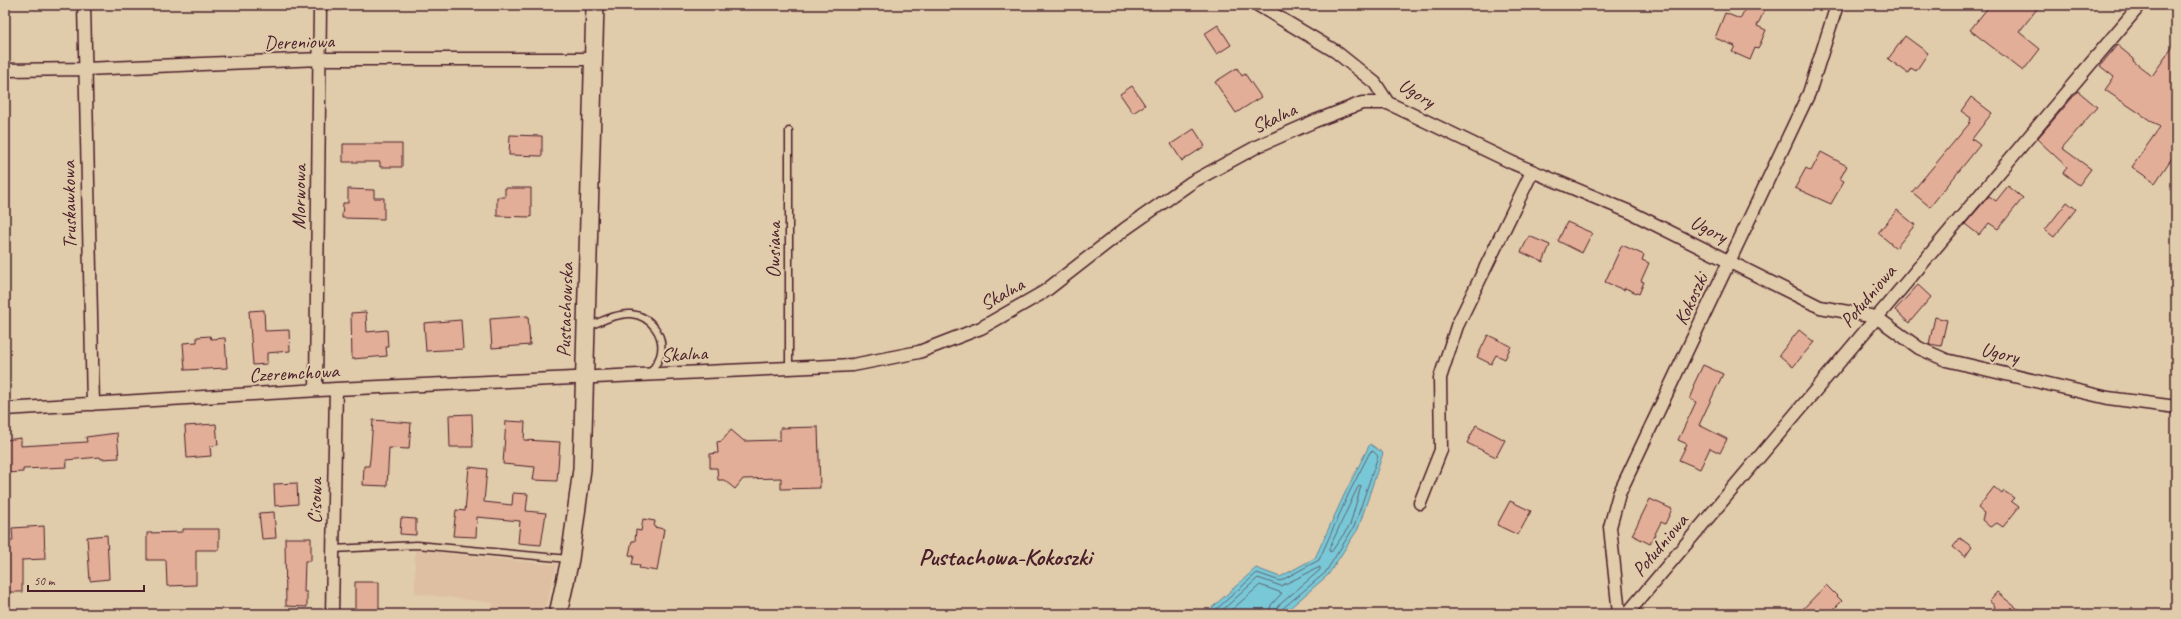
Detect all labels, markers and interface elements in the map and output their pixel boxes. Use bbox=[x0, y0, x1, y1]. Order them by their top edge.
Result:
street label: Dereniowa bbox=[264, 28, 336, 56]
street label: Ugory bbox=[1394, 72, 1442, 115]
street label: Skalna bbox=[1248, 96, 1302, 139]
street label: Truskawkowa bbox=[56, 159, 82, 249]
street label: Morwowa bbox=[286, 163, 312, 230]
street label: Ugory bbox=[1686, 209, 1734, 250]
street label: Owsiana bbox=[761, 220, 786, 278]
street label: Południowa bbox=[1835, 259, 1902, 333]
street label: Pustachowska bbox=[551, 261, 579, 358]
street label: Kokoszki bbox=[1668, 267, 1715, 329]
street label: Skalna bbox=[976, 271, 1030, 316]
street label: Ugory bbox=[1979, 337, 2023, 370]
street label: Skalna bbox=[660, 340, 710, 368]
street label: Czeremchowa bbox=[248, 358, 341, 388]
street label: Cisowa bbox=[302, 476, 328, 524]
street label: Południowa bbox=[1627, 508, 1694, 582]
district label: Pustachowa-Kokoszki bbox=[919, 542, 1095, 572]
scale bar bbox=[28, 567, 144, 593]
text: 50 m bbox=[34, 573, 56, 589]

